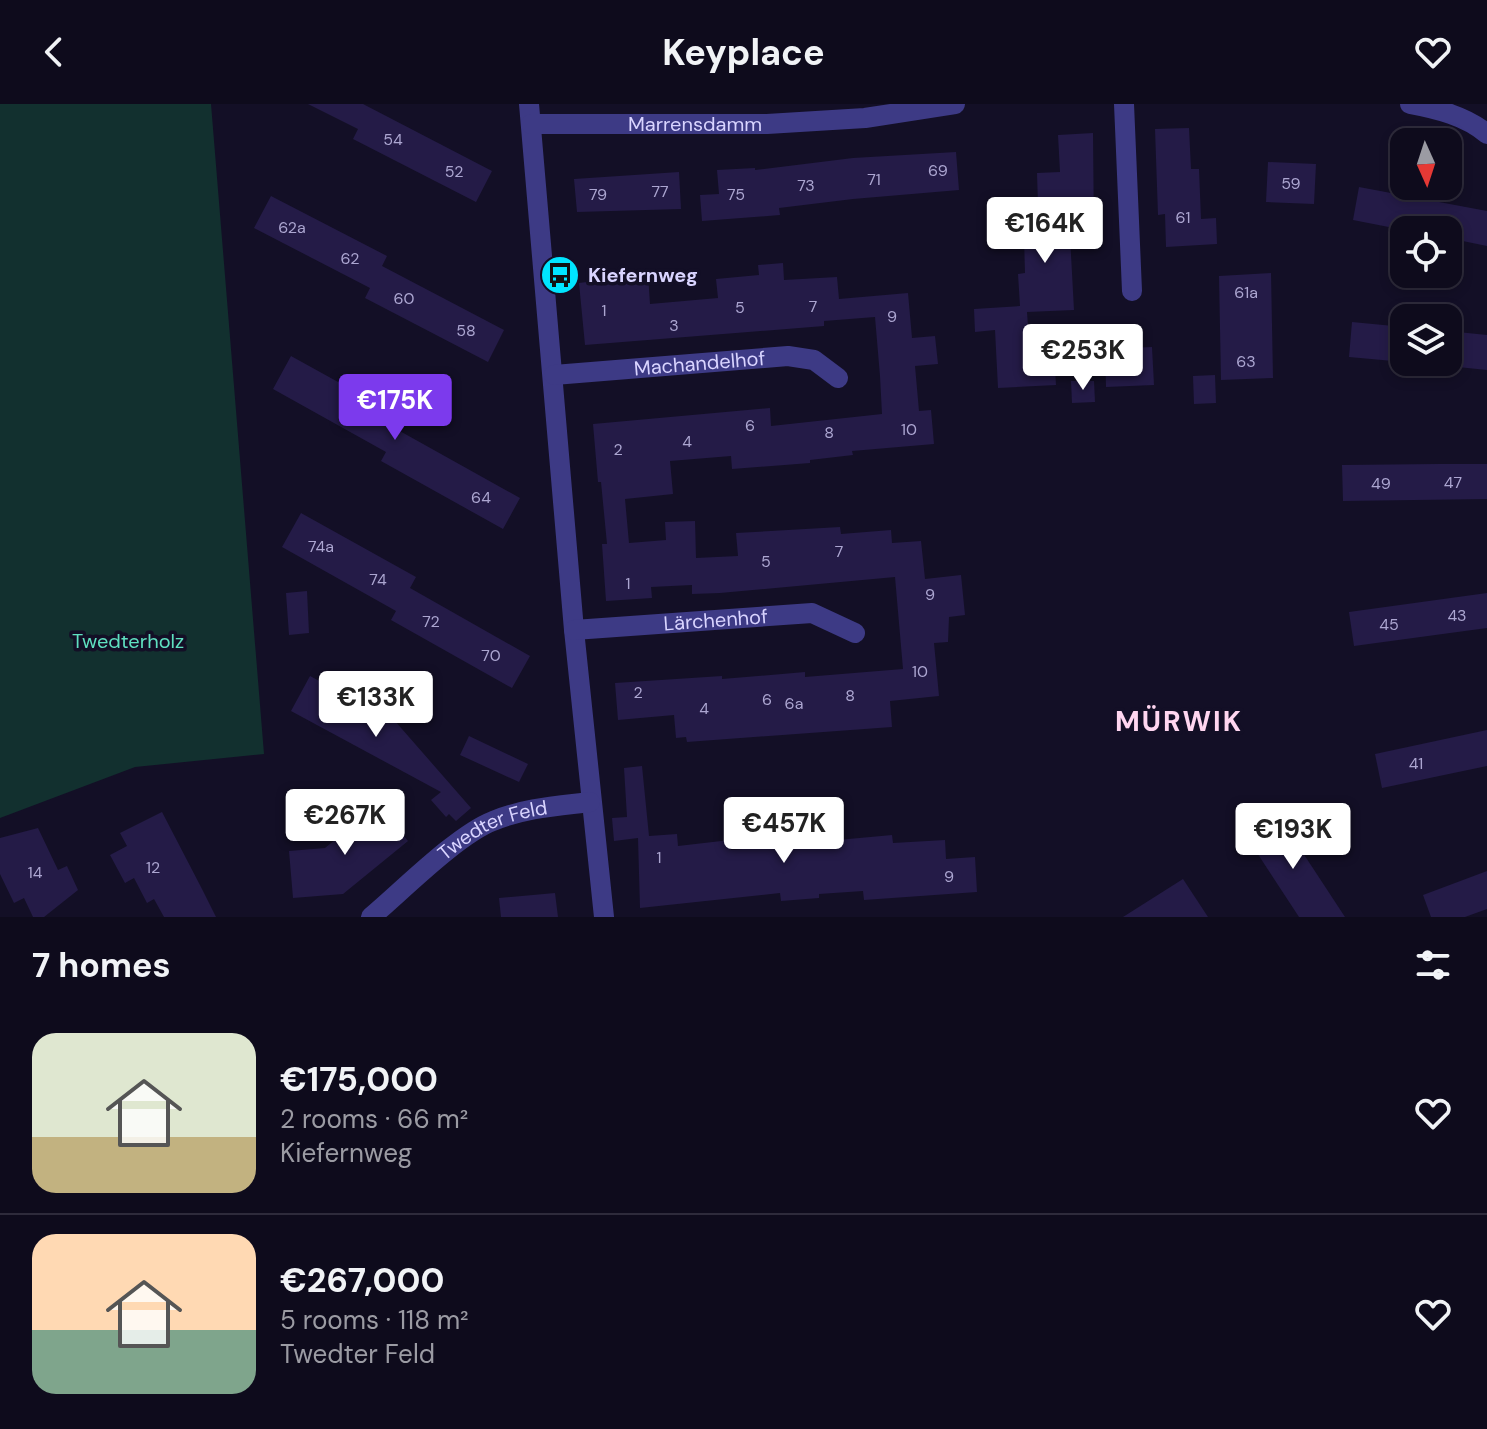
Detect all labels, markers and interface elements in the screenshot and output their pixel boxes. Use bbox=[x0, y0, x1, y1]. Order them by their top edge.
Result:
text: Keyplace bbox=[662, 29, 825, 76]
icon: back bbox=[32, 30, 76, 74]
icon: heart bbox=[1411, 30, 1455, 74]
street label: Marrensdamm bbox=[628, 111, 762, 137]
north arrow bbox=[1390, 128, 1462, 200]
map controls bbox=[1390, 128, 1462, 376]
house number: 54 bbox=[383, 129, 403, 150]
house number: 69 bbox=[928, 160, 948, 181]
house number: 52 bbox=[445, 161, 463, 182]
house number: 71 bbox=[867, 169, 881, 190]
house number: 59 bbox=[1281, 173, 1301, 194]
house number: 73 bbox=[797, 175, 815, 196]
house number: 77 bbox=[651, 181, 669, 202]
house number: 79 bbox=[589, 184, 607, 205]
house number: 75 bbox=[727, 184, 745, 205]
pin: €164K bbox=[989, 197, 1101, 265]
text: €164K bbox=[1005, 206, 1085, 240]
house number: 61 bbox=[1175, 207, 1191, 228]
button: locate bbox=[1390, 216, 1462, 288]
house number: 62a bbox=[278, 217, 306, 238]
house number: 62 bbox=[341, 248, 359, 269]
bus stop icon: Kiefernweg bbox=[539, 254, 581, 296]
place label: Kiefernweg bbox=[588, 262, 698, 288]
house number: 61a bbox=[1234, 282, 1258, 303]
house number: 60 bbox=[394, 288, 415, 309]
house number: 7 bbox=[809, 296, 817, 317]
house number: 5 bbox=[735, 297, 745, 318]
house number: 1 bbox=[602, 300, 607, 321]
button: layers bbox=[1390, 304, 1462, 376]
house number: 9 bbox=[887, 306, 897, 327]
house number: 3 bbox=[669, 315, 679, 336]
house number: 58 bbox=[456, 320, 476, 341]
pin: €253K bbox=[1027, 324, 1139, 392]
text: €253K bbox=[1041, 333, 1125, 367]
street label: Machandelhof bbox=[633, 345, 766, 381]
house number: 63 bbox=[1236, 351, 1256, 372]
pin: €175K bbox=[339, 374, 451, 442]
text: €175K bbox=[357, 383, 433, 417]
house number: 6 bbox=[745, 415, 755, 436]
house number: 10 bbox=[901, 419, 917, 440]
house number: 8 bbox=[824, 422, 834, 443]
house number: 4 bbox=[682, 431, 692, 452]
house number: 2 bbox=[613, 439, 623, 460]
house number: 47 bbox=[1444, 472, 1462, 493]
house number: 49 bbox=[1371, 473, 1391, 494]
house number: 64 bbox=[471, 487, 491, 508]
house number: 74a bbox=[308, 536, 334, 557]
house number: 7 bbox=[835, 541, 843, 562]
house number: 5 bbox=[761, 551, 771, 572]
house number: 74 bbox=[369, 569, 387, 590]
house number: 1 bbox=[626, 573, 631, 594]
house number: 9 bbox=[925, 584, 935, 605]
street label: Lärchenhof bbox=[663, 603, 769, 637]
house number: 43 bbox=[1447, 605, 1467, 626]
house number: 72 bbox=[422, 611, 440, 632]
house number: 45 bbox=[1379, 614, 1399, 635]
park label: Twedterholz bbox=[72, 628, 184, 654]
house number: 70 bbox=[481, 645, 501, 666]
house number: 10 bbox=[912, 661, 928, 682]
pin: €133K bbox=[320, 671, 432, 739]
text: €133K bbox=[337, 680, 415, 714]
house number: 2 bbox=[633, 682, 643, 703]
house number: 8 bbox=[845, 685, 855, 706]
house number: 6 bbox=[762, 689, 772, 710]
house number: 6a bbox=[785, 693, 803, 714]
house number: 4 bbox=[699, 698, 709, 719]
district label: MÜRWIK bbox=[1115, 703, 1243, 740]
house number: 41 bbox=[1409, 753, 1423, 774]
pin: €267K bbox=[289, 789, 401, 857]
street label: Twedter Feld bbox=[432, 794, 549, 866]
pin: €457K bbox=[728, 797, 840, 865]
text: €267K bbox=[304, 798, 386, 832]
pin: €193K bbox=[1237, 803, 1349, 871]
text: €457K bbox=[742, 806, 826, 840]
text: €193K bbox=[1254, 812, 1333, 846]
house number: 1 bbox=[657, 847, 662, 868]
house number: 12 bbox=[146, 857, 160, 878]
house number: 14 bbox=[28, 862, 43, 883]
house number: 9 bbox=[944, 866, 954, 887]
text: 7 homes bbox=[32, 943, 171, 988]
icon: filters bbox=[1411, 943, 1455, 987]
text: €175,000 bbox=[280, 1057, 438, 1102]
icon: home bbox=[96, 1065, 192, 1161]
icon: heart bbox=[1411, 1091, 1455, 1135]
text: 2 rooms · 66 m² bbox=[280, 1102, 468, 1136]
text: Kiefernweg bbox=[280, 1136, 412, 1170]
text: €267,000 bbox=[280, 1258, 444, 1303]
icon: home bbox=[96, 1266, 192, 1362]
icon: heart bbox=[1411, 1292, 1455, 1336]
text: 5 rooms · 118 m² bbox=[280, 1303, 469, 1337]
text: Twedter Feld bbox=[280, 1337, 435, 1371]

